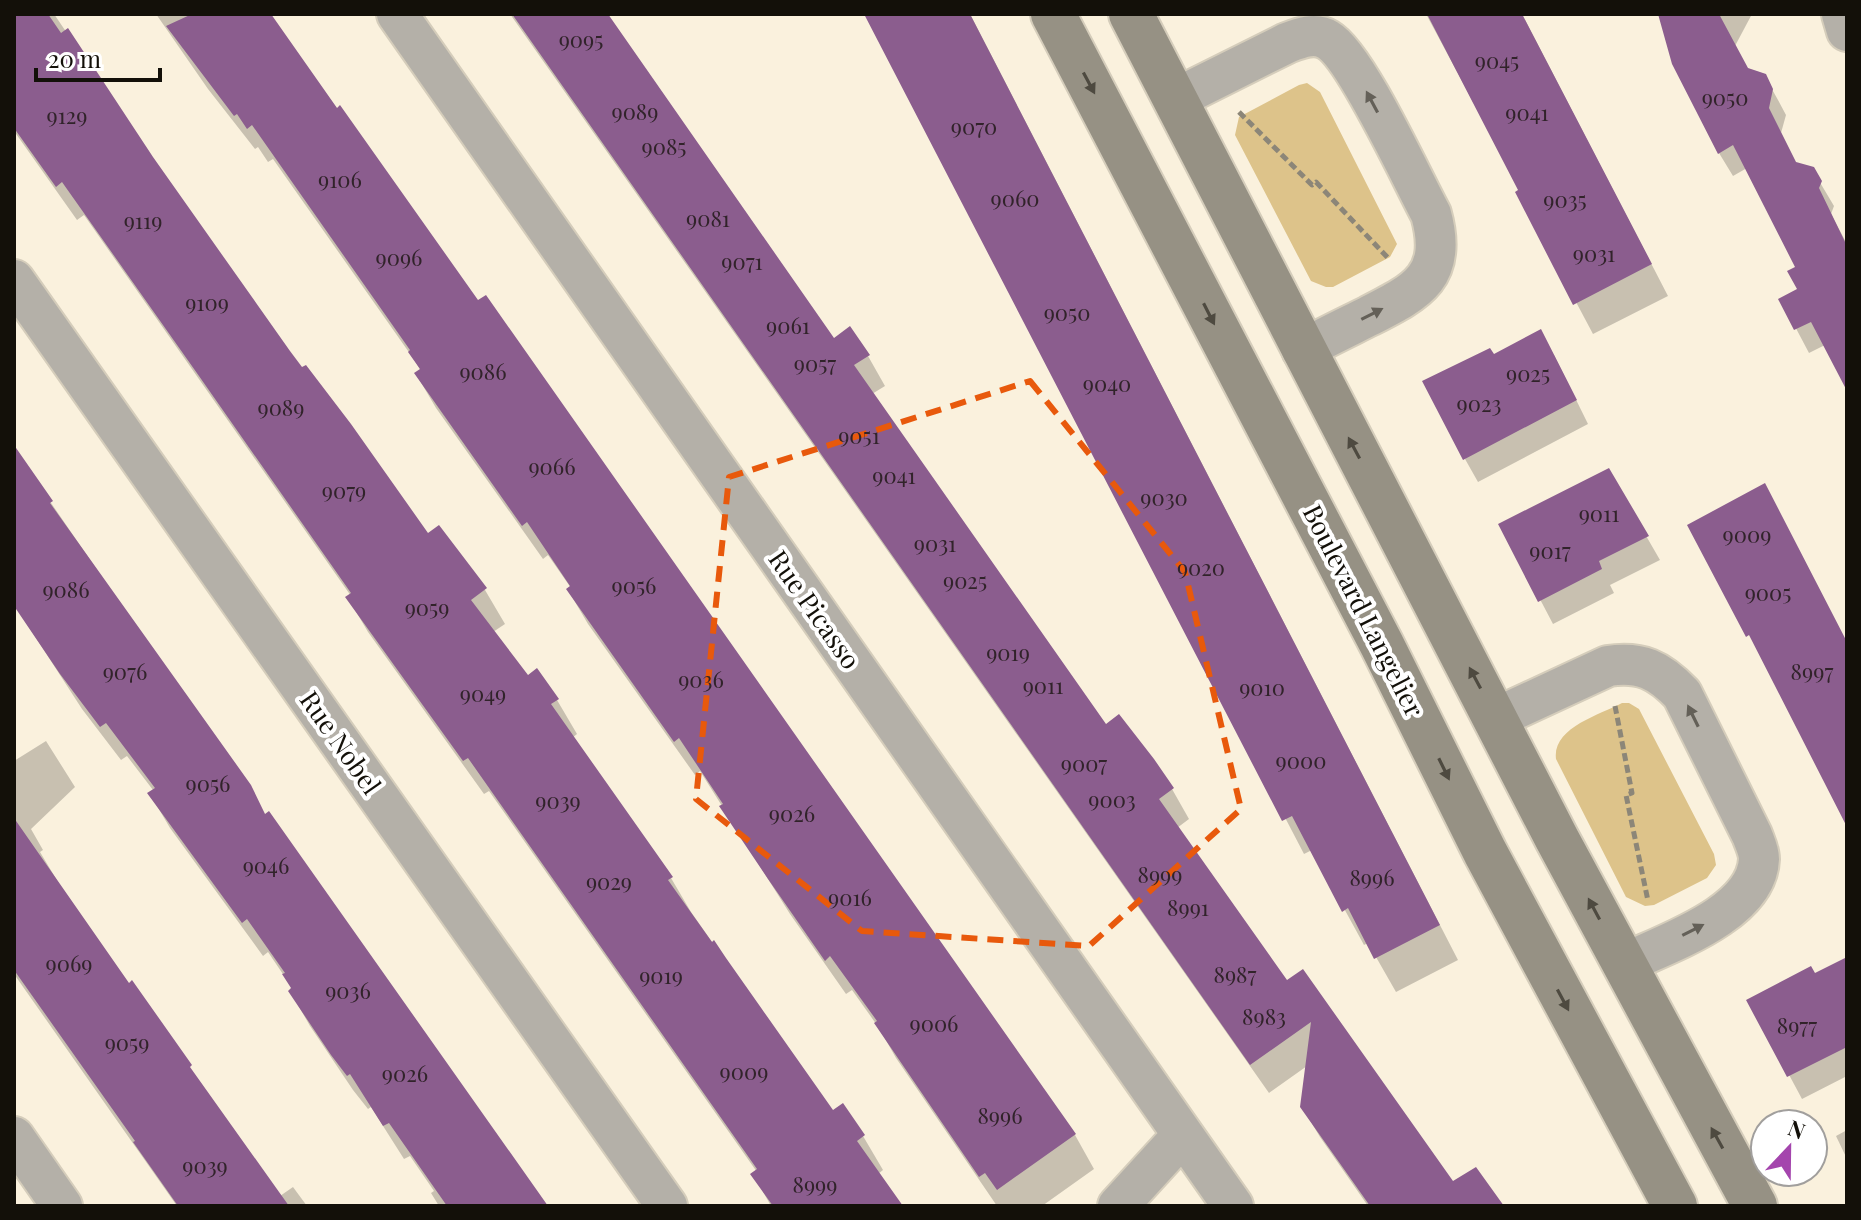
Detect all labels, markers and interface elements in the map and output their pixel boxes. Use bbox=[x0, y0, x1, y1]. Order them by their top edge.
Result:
house number: 9095 bbox=[559, 24, 603, 54]
scale bar bbox=[36, 32, 160, 82]
text: 20 m bbox=[48, 42, 101, 74]
house number: 9045 bbox=[1475, 45, 1519, 75]
one-way arrow bbox=[1083, 72, 1096, 95]
house number: 9050 bbox=[1702, 82, 1748, 112]
one-way arrow bbox=[1365, 90, 1378, 113]
house number: 9089 bbox=[611, 96, 659, 126]
house number: 9041 bbox=[1505, 97, 1549, 127]
house number: 9129 bbox=[46, 100, 88, 130]
house number: 9070 bbox=[951, 111, 997, 141]
house number: 9085 bbox=[642, 131, 686, 161]
house number: 9106 bbox=[318, 164, 362, 194]
house number: 9060 bbox=[991, 183, 1039, 213]
house number: 9035 bbox=[1543, 184, 1587, 214]
house number: 9081 bbox=[686, 203, 730, 233]
house number: 9119 bbox=[124, 205, 162, 235]
house number: 9031 bbox=[1573, 238, 1615, 268]
house number: 9096 bbox=[376, 242, 422, 272]
house number: 9071 bbox=[721, 246, 763, 276]
house number: 9109 bbox=[185, 287, 229, 317]
house number: 9050 bbox=[1044, 297, 1090, 327]
one-way arrow bbox=[1202, 303, 1216, 326]
one-way arrow bbox=[1360, 308, 1383, 321]
house number: 9061 bbox=[766, 310, 810, 340]
house number: 9057 bbox=[794, 348, 836, 378]
house number: 9086 bbox=[459, 356, 507, 386]
house number: 9025 bbox=[1506, 358, 1550, 388]
house number: 9040 bbox=[1083, 368, 1131, 398]
house number: 9023 bbox=[1457, 388, 1501, 418]
house number: 9089 bbox=[257, 392, 305, 422]
house number: 9051 bbox=[838, 420, 880, 450]
one-way arrow bbox=[1348, 436, 1361, 459]
house number: 9066 bbox=[528, 451, 576, 481]
house number: 9041 bbox=[872, 460, 916, 490]
house number: 9079 bbox=[322, 475, 366, 505]
house number: 9030 bbox=[1140, 482, 1188, 512]
street label: Boulevard Langelier bbox=[1296, 498, 1433, 723]
house number: 9011 bbox=[1579, 498, 1619, 528]
house number: 9009 bbox=[1723, 519, 1771, 549]
house number: 9031 bbox=[914, 528, 956, 558]
house number: 9017 bbox=[1529, 535, 1571, 565]
street label: Rue Picasso bbox=[761, 543, 869, 675]
house number: 9020 bbox=[1177, 552, 1225, 582]
house number: 9025 bbox=[943, 565, 987, 595]
house number: 9056 bbox=[612, 570, 656, 600]
house number: 9086 bbox=[42, 574, 90, 604]
house number: 9005 bbox=[1745, 577, 1791, 607]
house number: 9059 bbox=[405, 592, 449, 622]
house number: 9019 bbox=[986, 637, 1030, 667]
house number: 9076 bbox=[103, 656, 147, 686]
house number: 8997 bbox=[1791, 656, 1833, 686]
house number: 9036 bbox=[678, 664, 724, 694]
one-way arrow bbox=[1469, 666, 1482, 689]
house number: 9011 bbox=[1023, 670, 1063, 700]
house number: 9010 bbox=[1239, 672, 1285, 702]
house number: 9049 bbox=[460, 678, 506, 708]
street label: Rue Nobel bbox=[293, 683, 390, 801]
one-way arrow bbox=[1686, 705, 1700, 728]
house number: 9000 bbox=[1276, 745, 1326, 775]
house number: 9007 bbox=[1061, 748, 1107, 778]
one-way arrow bbox=[1437, 758, 1450, 781]
house number: 9056 bbox=[186, 768, 230, 798]
house number: 9003 bbox=[1088, 784, 1136, 814]
house number: 9039 bbox=[535, 785, 581, 815]
house number: 9026 bbox=[769, 798, 815, 828]
house number: 9046 bbox=[243, 850, 289, 880]
house number: 8999 bbox=[1137, 859, 1183, 889]
house number: 8996 bbox=[1349, 862, 1395, 892]
house number: 9029 bbox=[586, 866, 632, 896]
house number: 9016 bbox=[828, 882, 872, 912]
house number: 8991 bbox=[1167, 892, 1209, 922]
one-way arrow bbox=[1587, 898, 1601, 920]
one-way arrow bbox=[1682, 923, 1705, 937]
house number: 9069 bbox=[46, 948, 92, 978]
house number: 8987 bbox=[1213, 959, 1257, 989]
house number: 9019 bbox=[639, 960, 683, 990]
house number: 9036 bbox=[325, 975, 371, 1005]
one-way arrow bbox=[1555, 989, 1569, 1011]
house number: 8983 bbox=[1242, 1001, 1286, 1031]
house number: 9006 bbox=[910, 1008, 958, 1038]
house number: 8977 bbox=[1777, 1010, 1817, 1040]
house number: 9059 bbox=[105, 1027, 149, 1057]
house number: 9009 bbox=[720, 1056, 768, 1086]
house number: 9026 bbox=[382, 1058, 428, 1088]
house number: 8996 bbox=[977, 1100, 1023, 1130]
north arrow bbox=[1749, 1108, 1829, 1188]
text: N bbox=[1784, 1112, 1810, 1145]
one-way arrow bbox=[1710, 1127, 1724, 1149]
house number: 9039 bbox=[182, 1150, 228, 1180]
house number: 8999 bbox=[792, 1169, 838, 1199]

